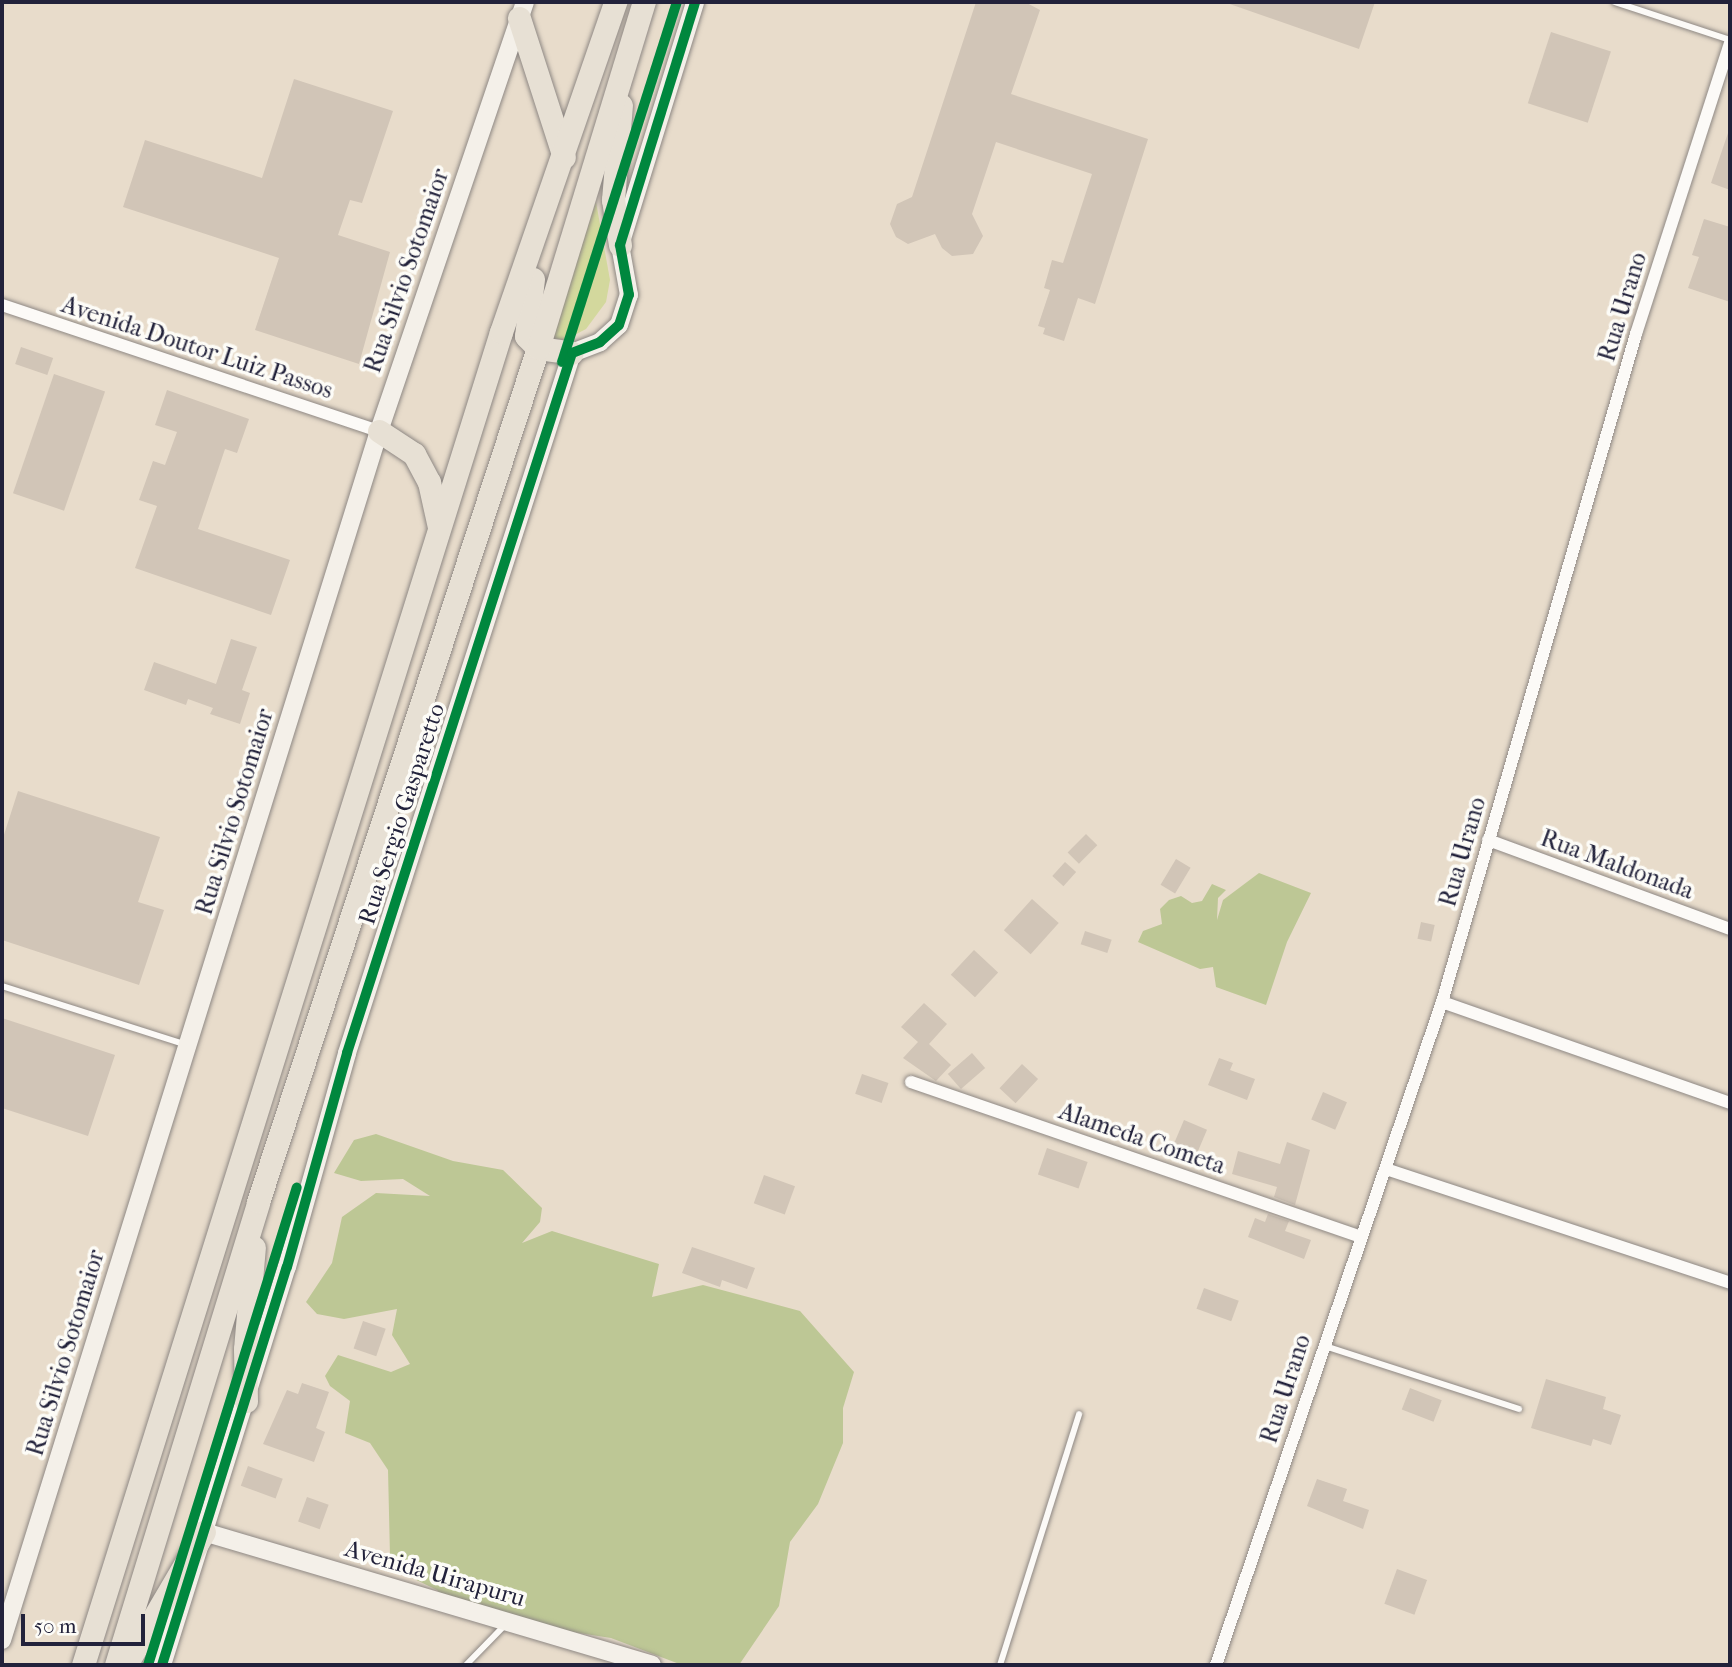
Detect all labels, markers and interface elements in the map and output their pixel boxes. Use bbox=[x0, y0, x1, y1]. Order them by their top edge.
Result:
street label: Rua Silvio Sotomaior bbox=[359, 165, 455, 377]
street label: Rua Urano bbox=[1593, 249, 1653, 365]
street label: Avenida Doutor Luiz Passos bbox=[58, 291, 336, 405]
street label: Rua Sergio Gasparetto bbox=[353, 700, 451, 928]
street label: Rua Silvio Sotomaior bbox=[190, 705, 280, 919]
street label: Rua Urano bbox=[1434, 794, 1492, 910]
street label: Rua Maldonada bbox=[1537, 824, 1697, 906]
street label: Alameda Cometa bbox=[1055, 1097, 1229, 1181]
street label: Rua Silvio Sotomaior bbox=[21, 1246, 111, 1460]
street label: Rua Urano bbox=[1255, 1331, 1317, 1447]
street label: Avenida Uirapuru bbox=[342, 1535, 528, 1613]
scale bar bbox=[24, 1600, 149, 1644]
text: 50 m bbox=[34, 1614, 77, 1638]

